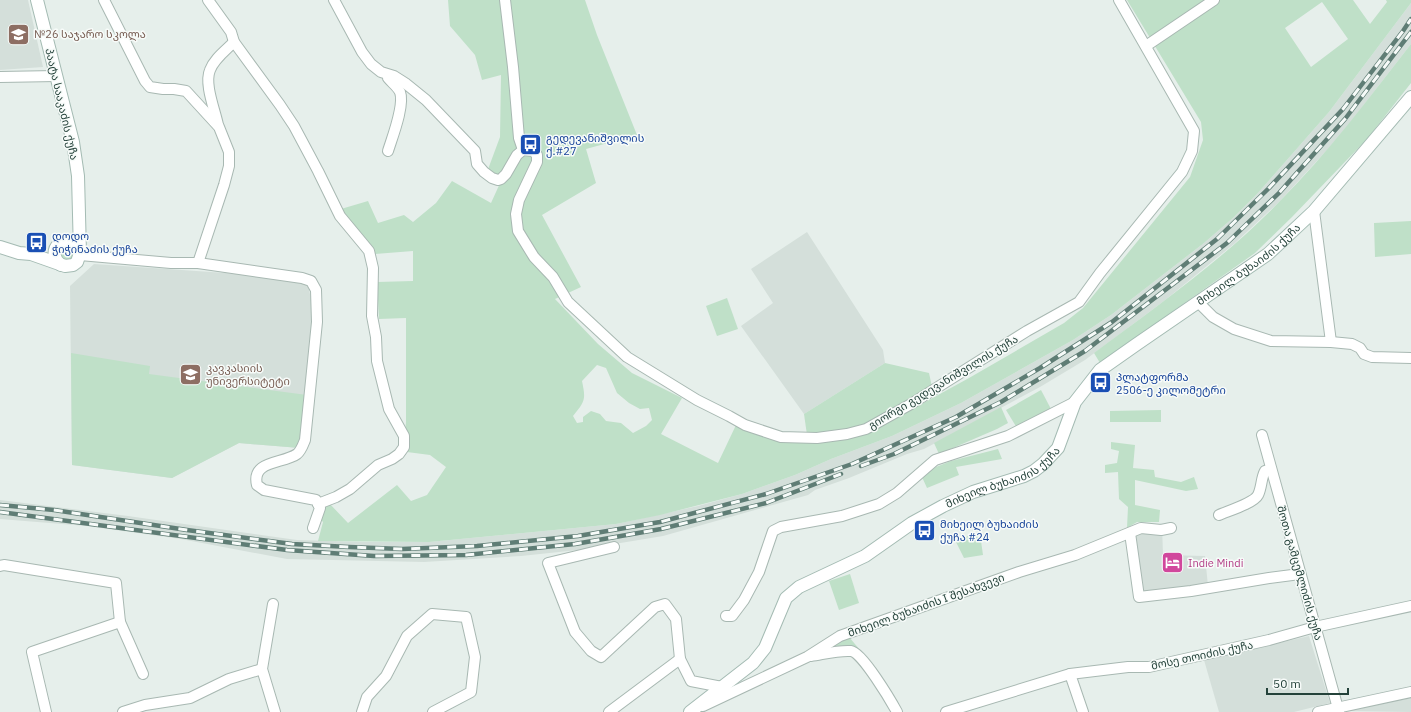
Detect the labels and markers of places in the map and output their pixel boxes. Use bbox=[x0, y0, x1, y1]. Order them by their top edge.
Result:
school or university icon: №26 საჯარო სკოლა bbox=[5, 21, 31, 47]
place label: №26 საჯარო სკოლა bbox=[34, 27, 146, 41]
bus stop icon: გედევანიშვილის ქ.#27 bbox=[517, 131, 543, 157]
place label: გედევანიშვილის ქ.#27 bbox=[546, 131, 645, 158]
bus stop icon: დოდო ჭიჭინაძის ქუჩა bbox=[24, 229, 50, 255]
place label: დოდო ჭიჭინაძის ქუჩა bbox=[52, 229, 138, 256]
school or university icon: კავკასიის უნივერსიტეტი bbox=[177, 361, 203, 387]
place label: კავკასიის უნივერსიტეტი bbox=[206, 361, 290, 388]
bus stop icon: პლატფორმა 2506-ე კილომეტრი bbox=[1087, 370, 1113, 396]
place label: პლატფორმა 2506-ე კილომეტრი bbox=[1116, 370, 1226, 397]
bus stop icon: მიხეილ ბუხაიძის ქუჩა #24 bbox=[912, 517, 938, 543]
place label: მიხეილ ბუხაიძის ქუჩა #24 bbox=[940, 517, 1039, 544]
hotel icon: Indie Mindi bbox=[1160, 550, 1186, 576]
place label: Indie Mindi bbox=[1188, 556, 1243, 570]

